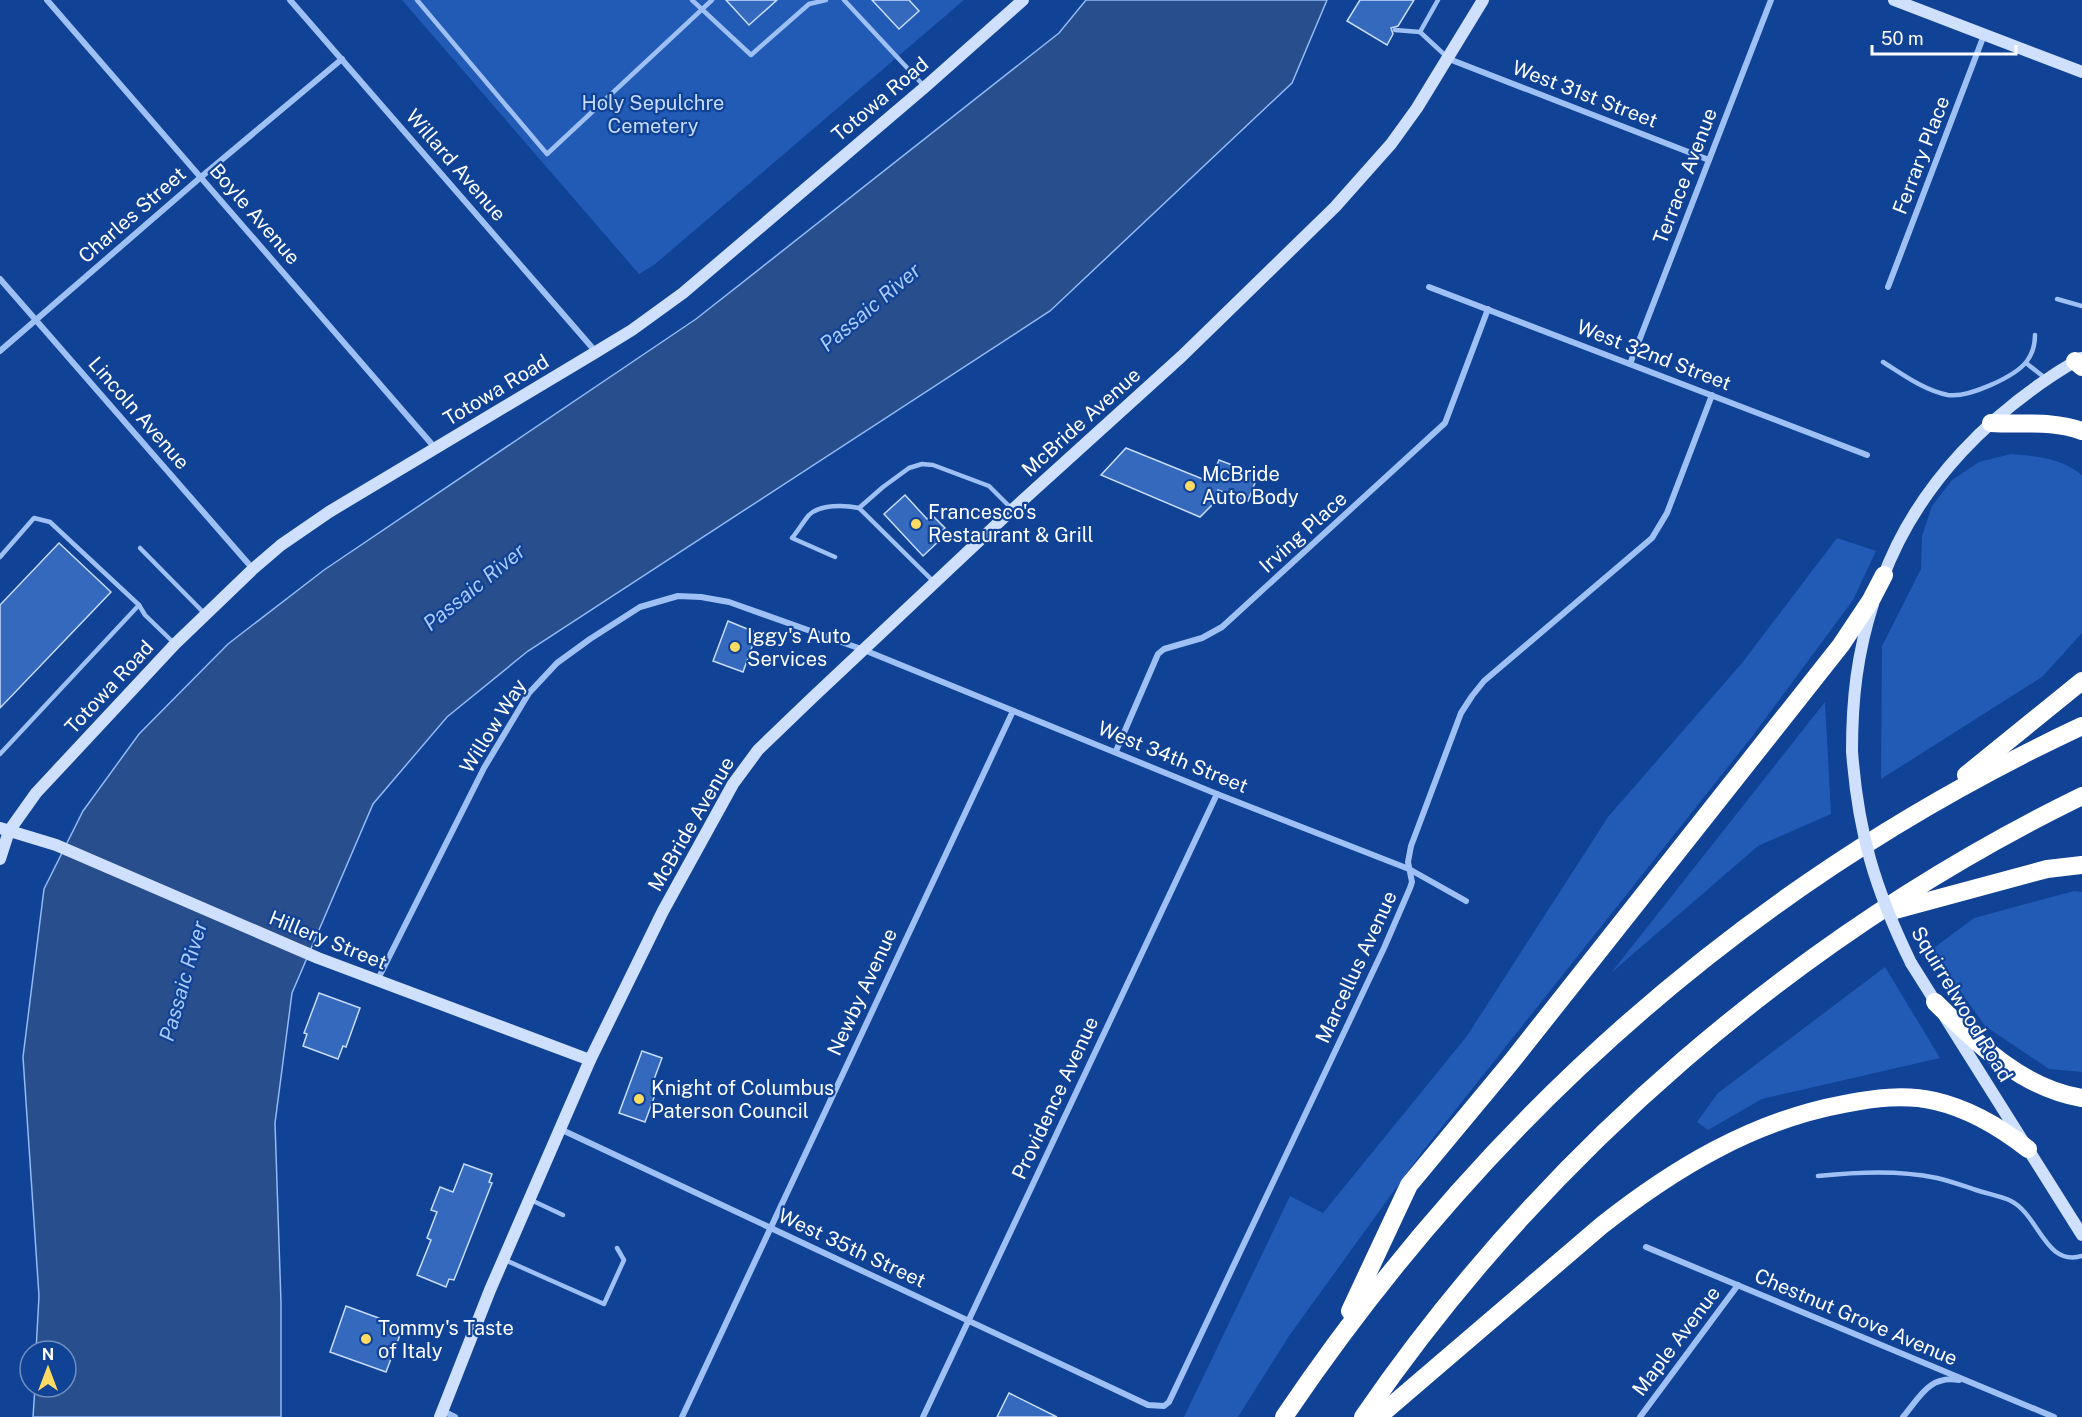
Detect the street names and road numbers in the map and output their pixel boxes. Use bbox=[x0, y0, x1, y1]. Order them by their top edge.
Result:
street label: Totowa Road bbox=[827, 52, 933, 146]
street label: West 31st Street bbox=[1509, 55, 1661, 133]
street label: Ferrary Place bbox=[1887, 92, 1955, 218]
street label: Willard Avenue bbox=[401, 104, 511, 226]
street label: Terrace Avenue bbox=[1648, 105, 1722, 247]
street label: Boyle Avenue bbox=[205, 159, 305, 269]
street label: Charles Street bbox=[73, 162, 191, 268]
street label: West 32nd Street bbox=[1574, 315, 1734, 395]
street label: Totowa Road bbox=[439, 349, 553, 431]
street label: Lincoln Avenue bbox=[84, 352, 194, 474]
street label: McBride Avenue bbox=[1017, 363, 1145, 481]
street label: Irving Place bbox=[1254, 486, 1352, 578]
street label: Totowa Road bbox=[60, 635, 158, 739]
street label: Willow Way bbox=[455, 674, 531, 777]
street label: West 34th Street bbox=[1094, 716, 1252, 798]
street label: McBride Avenue bbox=[643, 753, 739, 895]
street label: Marcellus Avenue bbox=[1310, 887, 1402, 1047]
street label: Hillery Street bbox=[266, 905, 390, 975]
street label: Squirrelwood Road bbox=[1906, 922, 2018, 1086]
street label: Newby Avenue bbox=[822, 925, 902, 1059]
street label: Providence Avenue bbox=[1007, 1013, 1103, 1183]
street label: West 35th Street bbox=[774, 1203, 930, 1293]
street label: Chestnut Grove Avenue bbox=[1751, 1263, 1961, 1371]
street label: Maple Avenue bbox=[1627, 1281, 1725, 1401]

